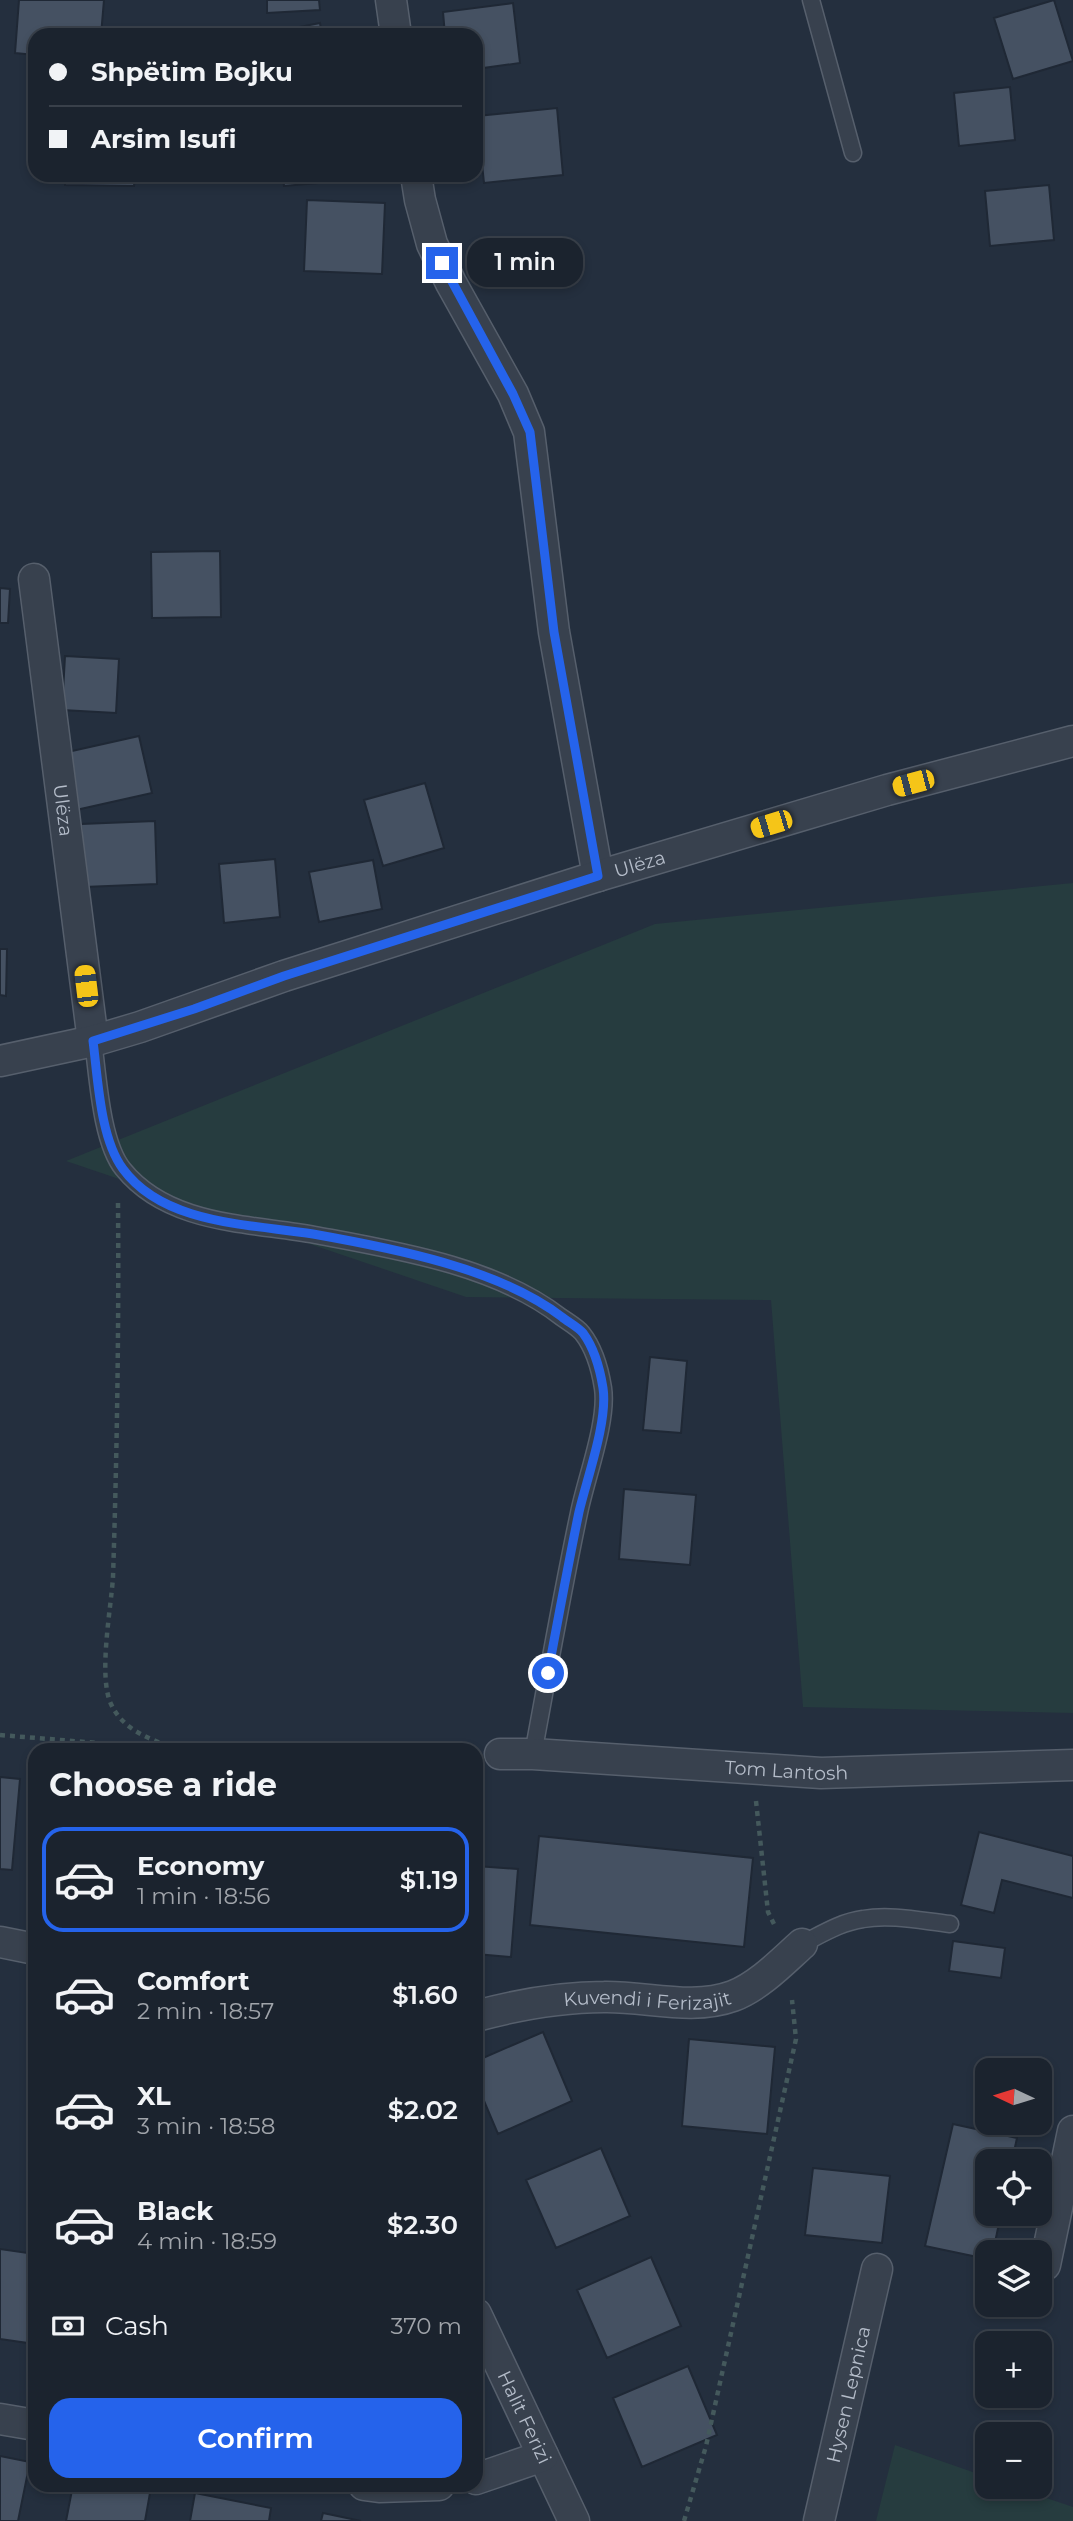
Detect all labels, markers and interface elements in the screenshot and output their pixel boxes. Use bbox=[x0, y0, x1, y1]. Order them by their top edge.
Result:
text: Shpëtim Bojku bbox=[91, 56, 293, 88]
text: Arsim Isufi bbox=[91, 123, 237, 155]
callout: 1 min bbox=[466, 238, 582, 288]
route end bbox=[426, 247, 458, 279]
text: 1 min bbox=[494, 248, 556, 276]
car bbox=[890, 767, 937, 799]
street label: Ulëza bbox=[48, 783, 78, 838]
car bbox=[748, 808, 795, 840]
street label: Ulëza bbox=[611, 846, 668, 883]
car bbox=[74, 964, 99, 1008]
route start bbox=[532, 1657, 564, 1689]
street label: Tom Lantosh bbox=[724, 1756, 849, 1785]
text: Choose a ride bbox=[49, 1765, 277, 1804]
icon: car bbox=[53, 1848, 116, 1911]
text: Economy bbox=[137, 1850, 264, 1882]
text: $1.19 bbox=[400, 1864, 458, 1896]
text: 1 min · 18:56 bbox=[137, 1882, 270, 1910]
icon: car bbox=[53, 1963, 116, 2026]
text: Comfort bbox=[137, 1965, 249, 1997]
text: $1.60 bbox=[392, 1979, 458, 2011]
street label: Kuvendi i Ferizajit bbox=[562, 1986, 734, 2015]
text: 2 min · 18:57 bbox=[137, 1997, 274, 2025]
north arrow bbox=[975, 2058, 1052, 2135]
map controls bbox=[975, 2058, 1052, 2499]
icon: car bbox=[53, 2078, 116, 2141]
text: XL bbox=[137, 2080, 171, 2112]
text: $2.02 bbox=[388, 2094, 458, 2126]
text: 3 min · 18:58 bbox=[137, 2112, 276, 2140]
button: locate bbox=[975, 2149, 1052, 2226]
icon: car bbox=[53, 2193, 116, 2256]
text: Black bbox=[137, 2195, 213, 2227]
text: $2.30 bbox=[387, 2209, 458, 2241]
text: 4 min · 18:59 bbox=[137, 2227, 277, 2255]
button: layers bbox=[975, 2240, 1052, 2317]
icon: cash bbox=[49, 2307, 87, 2345]
text: Cash bbox=[105, 2310, 169, 2342]
text: 370 m bbox=[391, 2312, 462, 2340]
street label: Hysen Lepnica bbox=[822, 2324, 876, 2465]
button: + bbox=[975, 2331, 1052, 2408]
street label: Halit Ferizi bbox=[493, 2367, 556, 2467]
button: Confirm bbox=[49, 2398, 462, 2478]
button: − bbox=[975, 2422, 1052, 2499]

